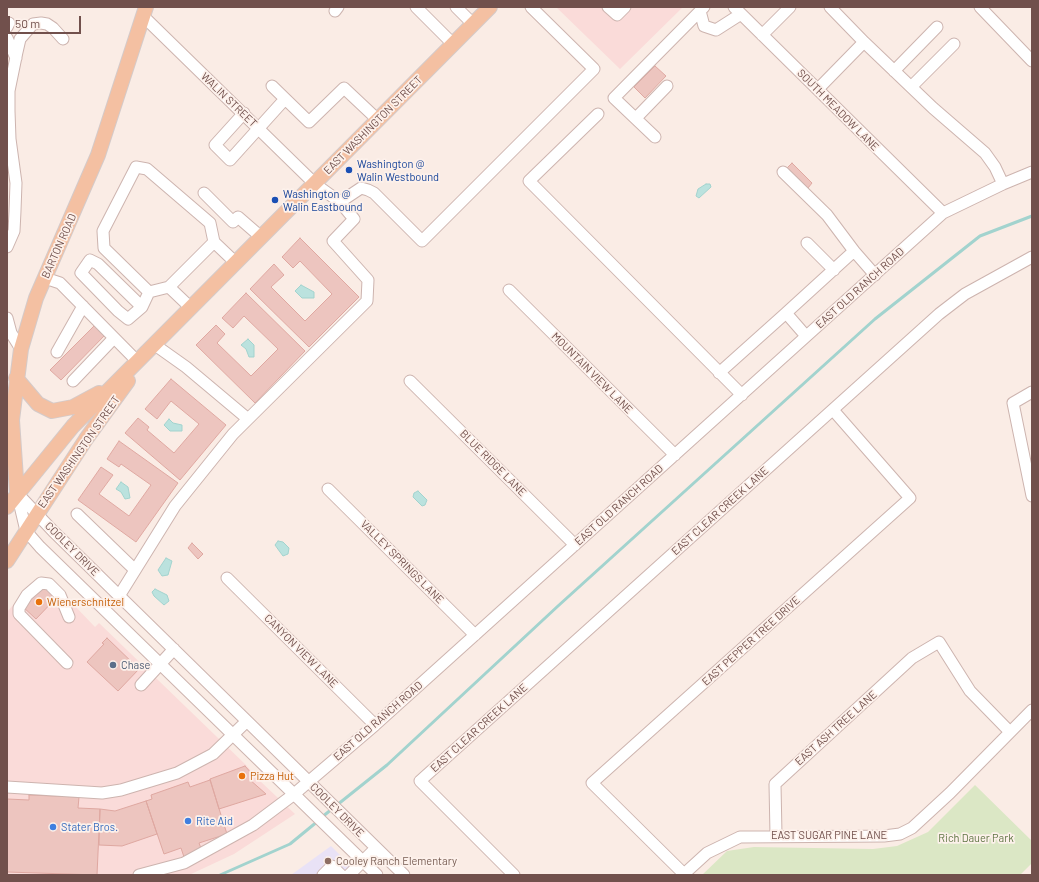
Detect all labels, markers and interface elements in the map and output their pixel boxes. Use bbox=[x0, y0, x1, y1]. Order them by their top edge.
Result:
scale bar bbox=[10, 8, 83, 34]
text: 50 m bbox=[15, 16, 40, 30]
street label: SOUTH MEADOW LANE bbox=[794, 66, 882, 154]
street label: WALIN STREET bbox=[198, 70, 260, 130]
street label: EAST WASHINGTON STREET bbox=[321, 73, 425, 177]
place label: Washington @ Walin Westbound bbox=[357, 157, 439, 183]
marker: Washington @ Walin Westbound bbox=[344, 165, 354, 175]
place label: Washington @ Walin Eastbound bbox=[283, 187, 362, 213]
marker: Washington @ Walin Eastbound bbox=[270, 195, 280, 205]
street label: BARTON ROAD bbox=[39, 212, 79, 280]
street label: EAST OLD RANCH ROAD bbox=[813, 245, 907, 331]
street label: MOUNTAIN VIEW LANE bbox=[549, 330, 635, 416]
street label: EAST WASHINGTON STREET bbox=[35, 393, 123, 511]
street label: BLUE RIDGE LANE bbox=[457, 427, 529, 499]
street label: EAST OLD RANCH ROAD bbox=[572, 462, 666, 548]
street label: EAST CLEAR CREEK LANE bbox=[669, 464, 771, 558]
street label: VALLEY SPRINGS LANE bbox=[358, 518, 446, 606]
street label: COOLEY DRIVE bbox=[42, 519, 102, 579]
street label: EAST PEPPER TREE DRIVE bbox=[699, 594, 803, 688]
place label: Wienerschnitzel bbox=[47, 595, 124, 609]
marker: Wienerschnitzel bbox=[34, 597, 44, 607]
street label: CANYON VIEW LANE bbox=[261, 611, 341, 691]
place label: Chase bbox=[121, 658, 150, 672]
marker: Chase bbox=[108, 660, 118, 670]
street label: EAST OLD RANCH ROAD bbox=[331, 679, 425, 763]
street label: EAST CLEAR CREEK LANE bbox=[428, 681, 530, 775]
street label: EAST ASH TREE LANE bbox=[792, 688, 880, 768]
place label: Pizza Hut bbox=[250, 769, 294, 783]
marker: Pizza Hut bbox=[237, 771, 247, 781]
street label: COOLEY DRIVE bbox=[307, 780, 367, 840]
place label: Rite Aid bbox=[196, 814, 233, 828]
marker: Rite Aid bbox=[183, 816, 193, 826]
place label: Stater Bros. bbox=[61, 820, 118, 834]
marker: Stater Bros. bbox=[48, 822, 58, 832]
street label: EAST SUGAR PINE LANE bbox=[771, 828, 887, 842]
park label: Rich Dauer Park bbox=[938, 831, 1014, 845]
place label: Cooley Ranch Elementary bbox=[336, 854, 457, 868]
marker: Cooley Ranch Elementary bbox=[323, 856, 333, 866]

